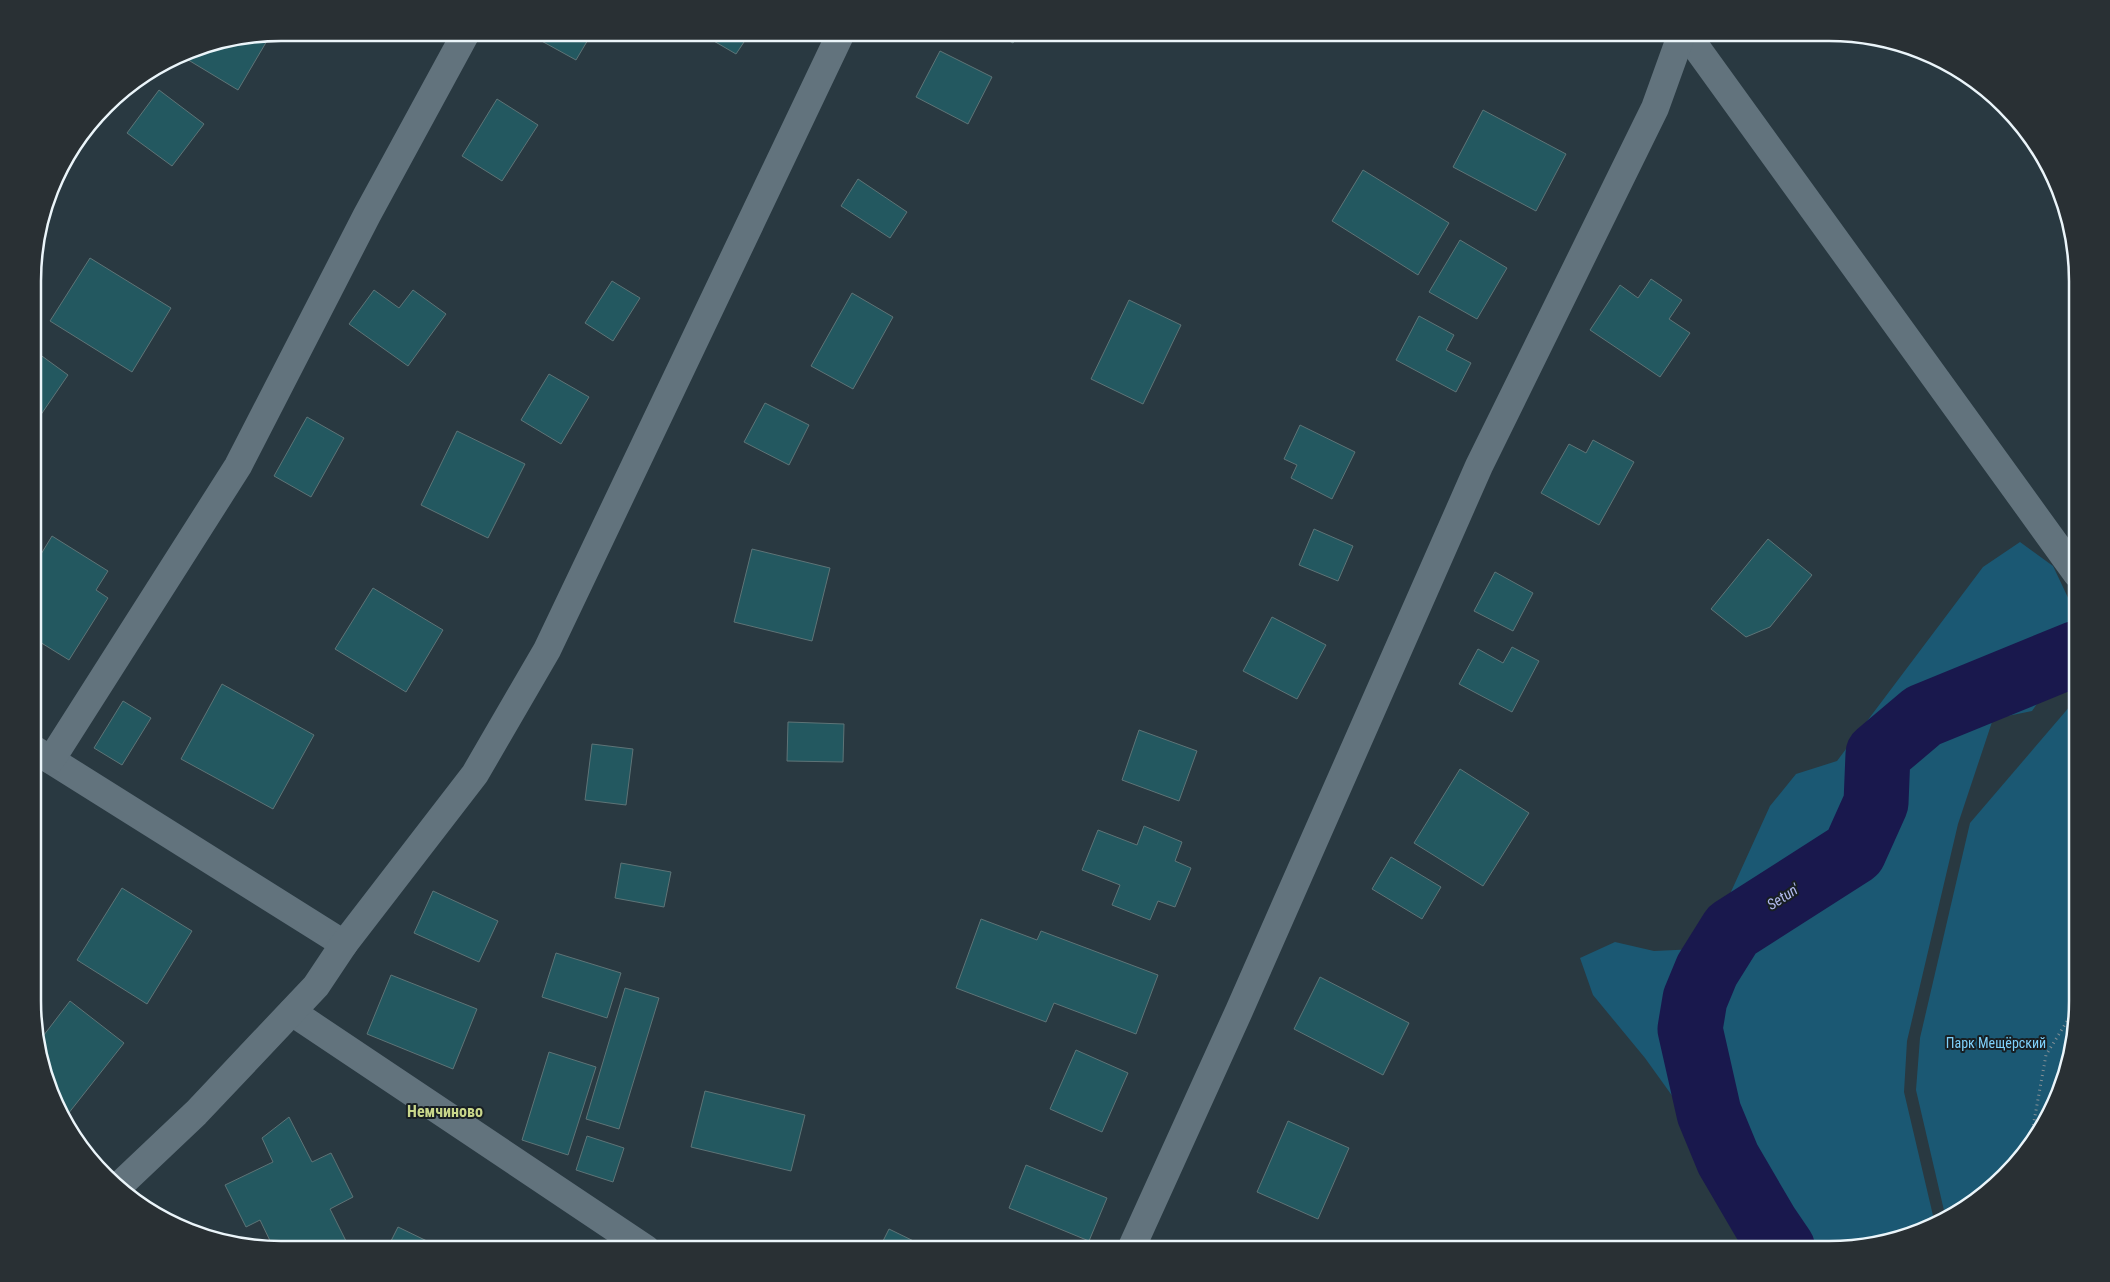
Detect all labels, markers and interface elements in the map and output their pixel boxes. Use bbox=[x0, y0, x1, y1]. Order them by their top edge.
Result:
water label: Setun' bbox=[1764, 880, 1803, 914]
park label: Парк Мещёрский bbox=[1946, 1035, 2046, 1051]
district label: Немчиново bbox=[407, 1102, 483, 1121]

